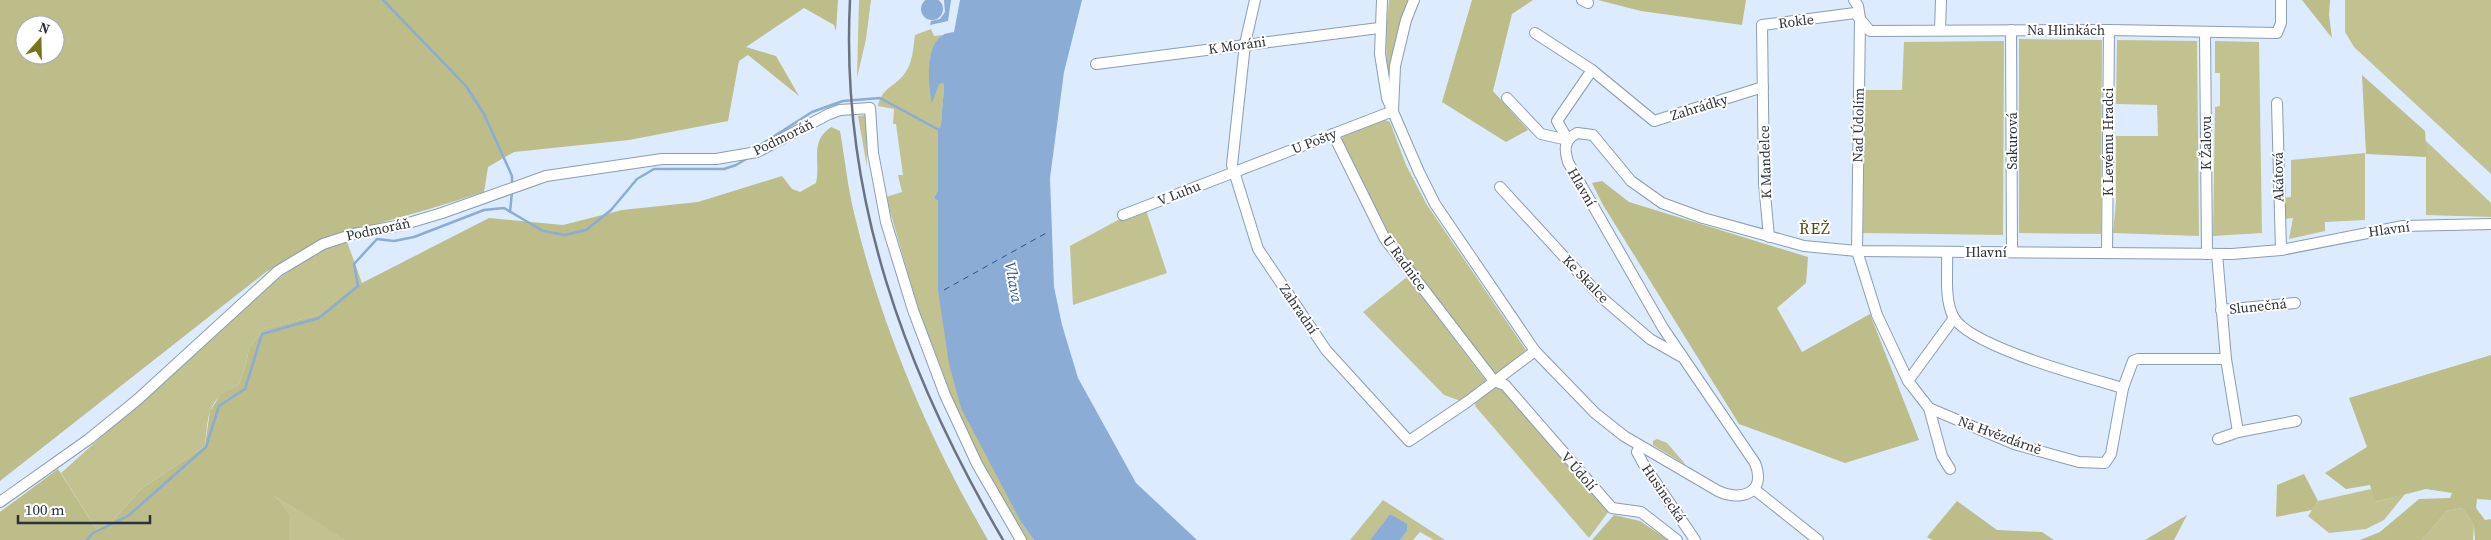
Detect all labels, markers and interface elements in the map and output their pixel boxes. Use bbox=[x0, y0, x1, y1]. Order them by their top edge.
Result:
street label: Rokle bbox=[1777, 9, 1815, 33]
north arrow bbox=[15, 15, 65, 65]
text: N bbox=[36, 17, 53, 39]
street label: Na Hlinkách bbox=[2027, 20, 2105, 40]
street label: K Moráni bbox=[1207, 31, 1267, 59]
street label: Nad Údolím bbox=[1847, 87, 1869, 162]
street label: K Levému Hradci bbox=[2098, 88, 2118, 196]
street label: Zahrádky bbox=[1668, 89, 1731, 125]
street label: Sakurová bbox=[2002, 111, 2022, 170]
street label: Podmoráň bbox=[749, 113, 817, 160]
street label: K Žalovu bbox=[2196, 116, 2216, 170]
street label: U Pošty bbox=[1289, 123, 1340, 159]
street label: K Mandelce bbox=[1754, 125, 1776, 199]
street label: Akátová bbox=[2268, 151, 2288, 202]
street label: Hlavní bbox=[1563, 164, 1601, 210]
street label: V Luhu bbox=[1154, 176, 1204, 210]
street label: Podmoráň bbox=[344, 212, 412, 246]
street label: Hlavní bbox=[2367, 216, 2411, 242]
district label: ŘEŽ bbox=[1799, 217, 1831, 239]
street label: U Radnice bbox=[1378, 231, 1432, 295]
street label: Hlavní bbox=[1965, 242, 2007, 262]
street label: Ke Skalce bbox=[1558, 251, 1614, 307]
water label: Vltava bbox=[1000, 260, 1028, 304]
street label: Zahradní bbox=[1275, 280, 1323, 338]
street label: Slunečná bbox=[2228, 293, 2288, 319]
street label: Na Hvězdárně bbox=[1955, 411, 2045, 459]
street label: V Údolí bbox=[1556, 447, 1602, 495]
street label: Husinecká bbox=[1637, 460, 1691, 527]
scale bar bbox=[18, 492, 150, 524]
text: 100 m bbox=[25, 499, 65, 520]

